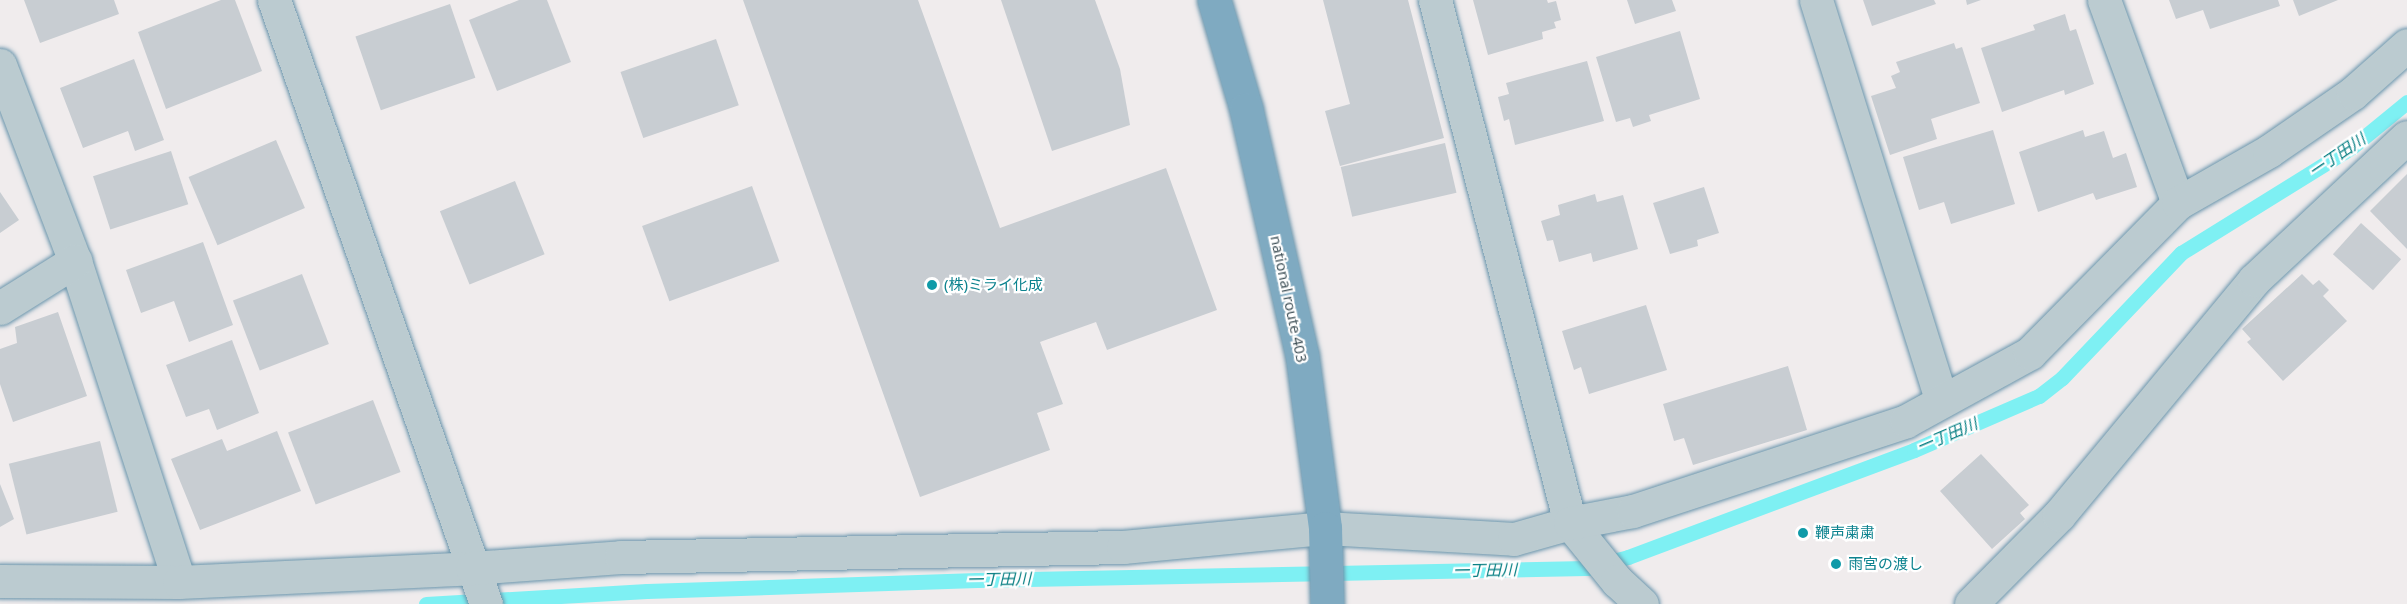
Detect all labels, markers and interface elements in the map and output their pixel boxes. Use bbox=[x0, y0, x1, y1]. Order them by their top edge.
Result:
water label: 一丁田川 bbox=[2305, 129, 2369, 181]
street label: national route 403 bbox=[1267, 234, 1311, 364]
place label: (株)ミライ化成 bbox=[944, 276, 1043, 294]
marker: (株)ミライ化成 bbox=[925, 278, 939, 292]
water label: 一丁田川 bbox=[1914, 414, 1980, 456]
place label: 鞭声粛粛 bbox=[1815, 524, 1875, 542]
marker: 鞭声粛粛 bbox=[1796, 526, 1810, 540]
place label: 雨宮の渡し bbox=[1848, 555, 1923, 573]
marker: 雨宮の渡し bbox=[1829, 557, 1843, 571]
water label: 一丁田川 bbox=[1453, 560, 1517, 580]
water label: 一丁田川 bbox=[967, 569, 1031, 589]

